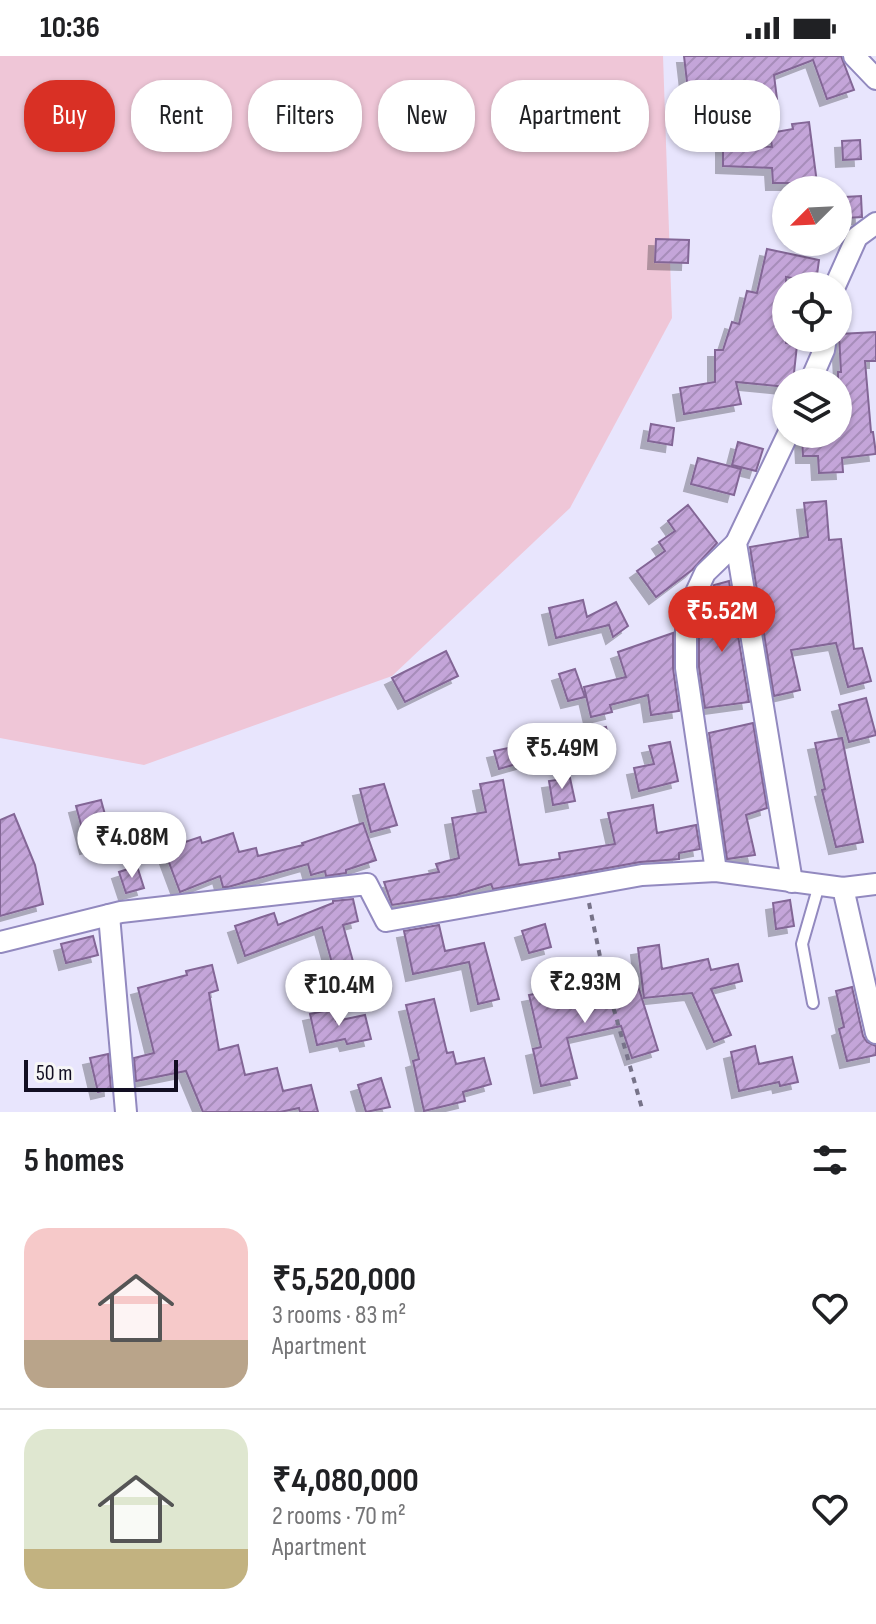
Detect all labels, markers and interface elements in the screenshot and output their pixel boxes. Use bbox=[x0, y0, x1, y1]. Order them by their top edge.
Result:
text: 10:36 bbox=[40, 10, 100, 46]
chip: Buy bbox=[24, 80, 115, 152]
chip: Rent bbox=[131, 80, 232, 152]
chip: Filters bbox=[248, 80, 362, 152]
chip: New bbox=[378, 80, 475, 152]
chip: Apartment bbox=[491, 80, 649, 152]
chip: House bbox=[665, 80, 780, 152]
north arrow bbox=[772, 176, 852, 256]
map controls bbox=[772, 176, 852, 448]
button: locate bbox=[772, 272, 852, 352]
button: layers bbox=[772, 368, 852, 448]
pin: ₹5.52M bbox=[657, 586, 787, 654]
text: ₹5.52M bbox=[686, 596, 758, 627]
pin: ₹5.49M bbox=[497, 723, 627, 791]
text: ₹5.49M bbox=[525, 733, 599, 764]
pin: ₹4.08M bbox=[67, 812, 197, 880]
text: ₹4.08M bbox=[95, 822, 169, 853]
pin: ₹2.93M bbox=[520, 957, 650, 1025]
pin: ₹10.4M bbox=[274, 960, 404, 1028]
text: ₹2.93M bbox=[549, 967, 621, 998]
text: ₹10.4M bbox=[303, 970, 375, 1001]
scale bar bbox=[24, 1056, 178, 1092]
text: 50 m bbox=[36, 1060, 72, 1087]
icon: filters bbox=[808, 1138, 852, 1182]
text: 5 homes bbox=[24, 1140, 124, 1181]
text: ₹5,520,000 bbox=[272, 1259, 416, 1300]
icon: home bbox=[88, 1260, 184, 1356]
icon: heart bbox=[808, 1286, 852, 1330]
text: 3 rooms · 83 m² bbox=[272, 1300, 406, 1331]
text: Apartment bbox=[272, 1331, 366, 1362]
text: ₹4,080,000 bbox=[272, 1460, 419, 1501]
icon: home bbox=[88, 1461, 184, 1557]
icon: heart bbox=[808, 1487, 852, 1531]
text: 2 rooms · 70 m² bbox=[272, 1501, 406, 1532]
text: Apartment bbox=[272, 1532, 366, 1563]

